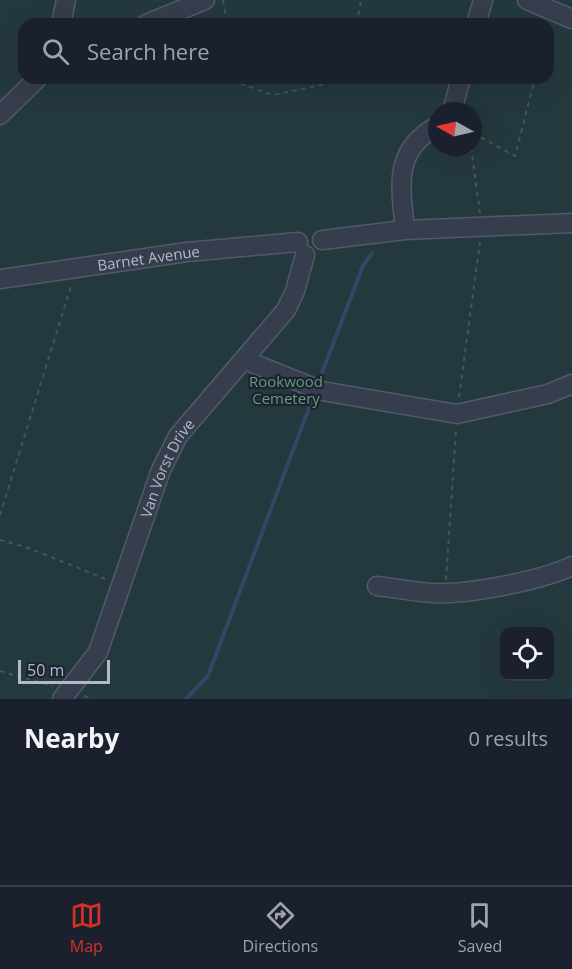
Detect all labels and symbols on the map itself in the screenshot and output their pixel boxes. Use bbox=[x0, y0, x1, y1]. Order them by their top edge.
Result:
north arrow bbox=[428, 102, 482, 156]
street label: Barnet Avenue bbox=[96, 241, 201, 275]
park label: Rookwood Cemetery bbox=[249, 371, 323, 408]
street label: Van Vorst Drive bbox=[135, 414, 199, 520]
scale bar bbox=[18, 657, 110, 684]

